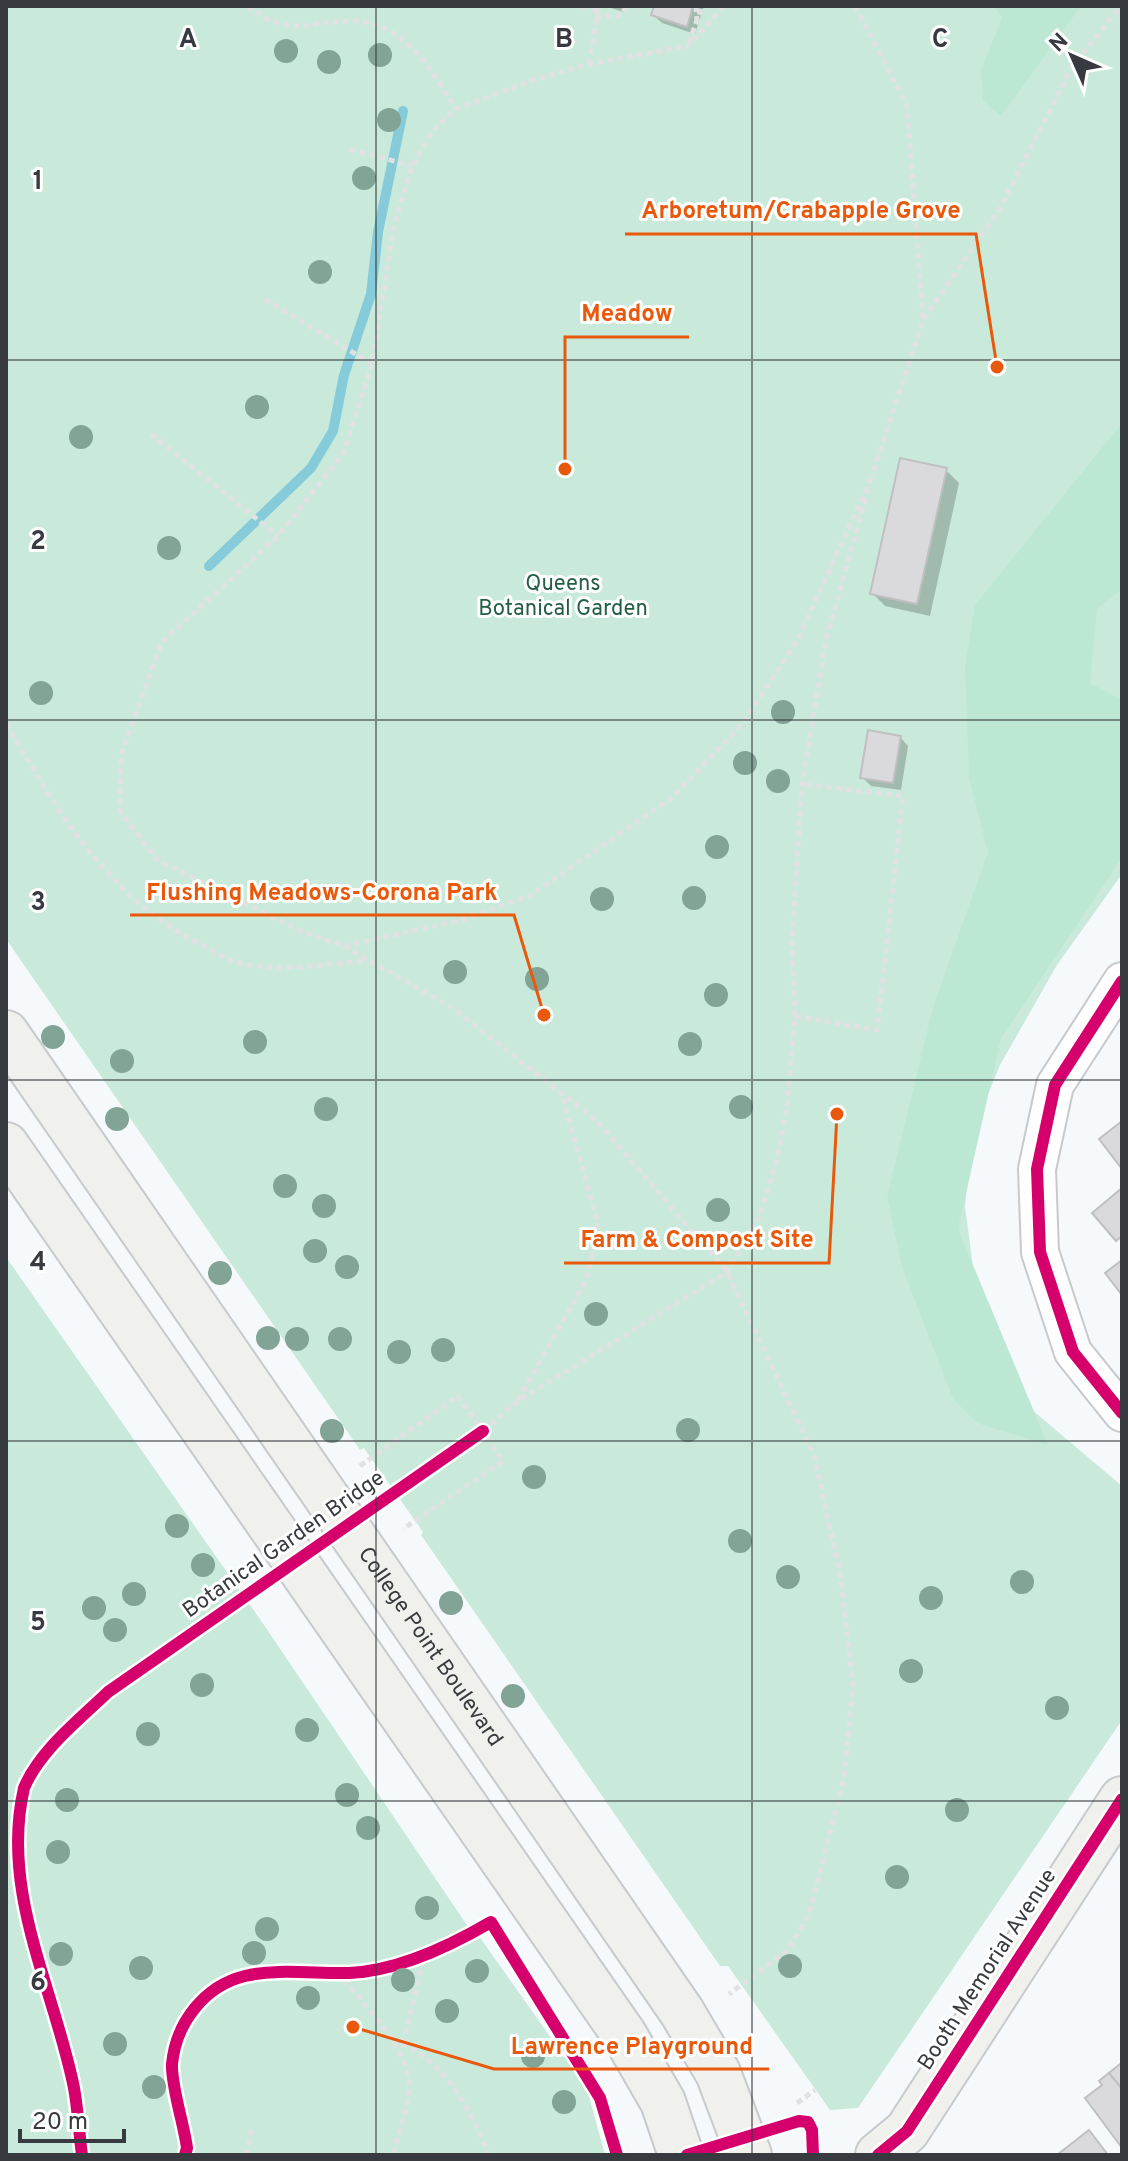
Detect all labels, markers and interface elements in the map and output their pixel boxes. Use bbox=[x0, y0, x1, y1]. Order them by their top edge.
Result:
north arrow bbox=[1032, 16, 1112, 96]
text: A bbox=[179, 24, 197, 57]
text: B bbox=[555, 24, 573, 57]
text: C bbox=[932, 24, 948, 57]
text: N bbox=[1044, 28, 1075, 59]
text: 1 bbox=[33, 166, 43, 199]
callout: Arboretum/Crabapple Grove bbox=[625, 186, 976, 234]
text: Arboretum/Crabapple Grove bbox=[641, 197, 961, 227]
callout: Meadow bbox=[565, 289, 689, 337]
text: Meadow bbox=[581, 300, 673, 330]
text: 2 bbox=[30, 526, 46, 559]
park label: Queens Botanical Garden bbox=[478, 571, 648, 623]
callout: Flushing Meadows-Corona Park bbox=[130, 867, 514, 915]
text: Flushing Meadows-Corona Park bbox=[146, 879, 498, 909]
text: 3 bbox=[30, 887, 46, 920]
callout: Farm & Compost Site bbox=[564, 1215, 829, 1263]
text: Farm & Compost Site bbox=[580, 1226, 814, 1256]
text: 4 bbox=[30, 1247, 46, 1280]
street label: Botanical Garden Bridge bbox=[178, 1465, 390, 1625]
street label: College Point Boulevard bbox=[352, 1542, 508, 1752]
text: 5 bbox=[30, 1607, 46, 1640]
street label: Booth Memorial Avenue bbox=[913, 1864, 1063, 2076]
text: 6 bbox=[30, 1967, 46, 2000]
callout: Lawrence Playground bbox=[494, 2021, 769, 2069]
text: Lawrence Playground bbox=[511, 2033, 753, 2063]
scale bar bbox=[20, 2093, 124, 2143]
text: 20 m bbox=[32, 2108, 88, 2138]

